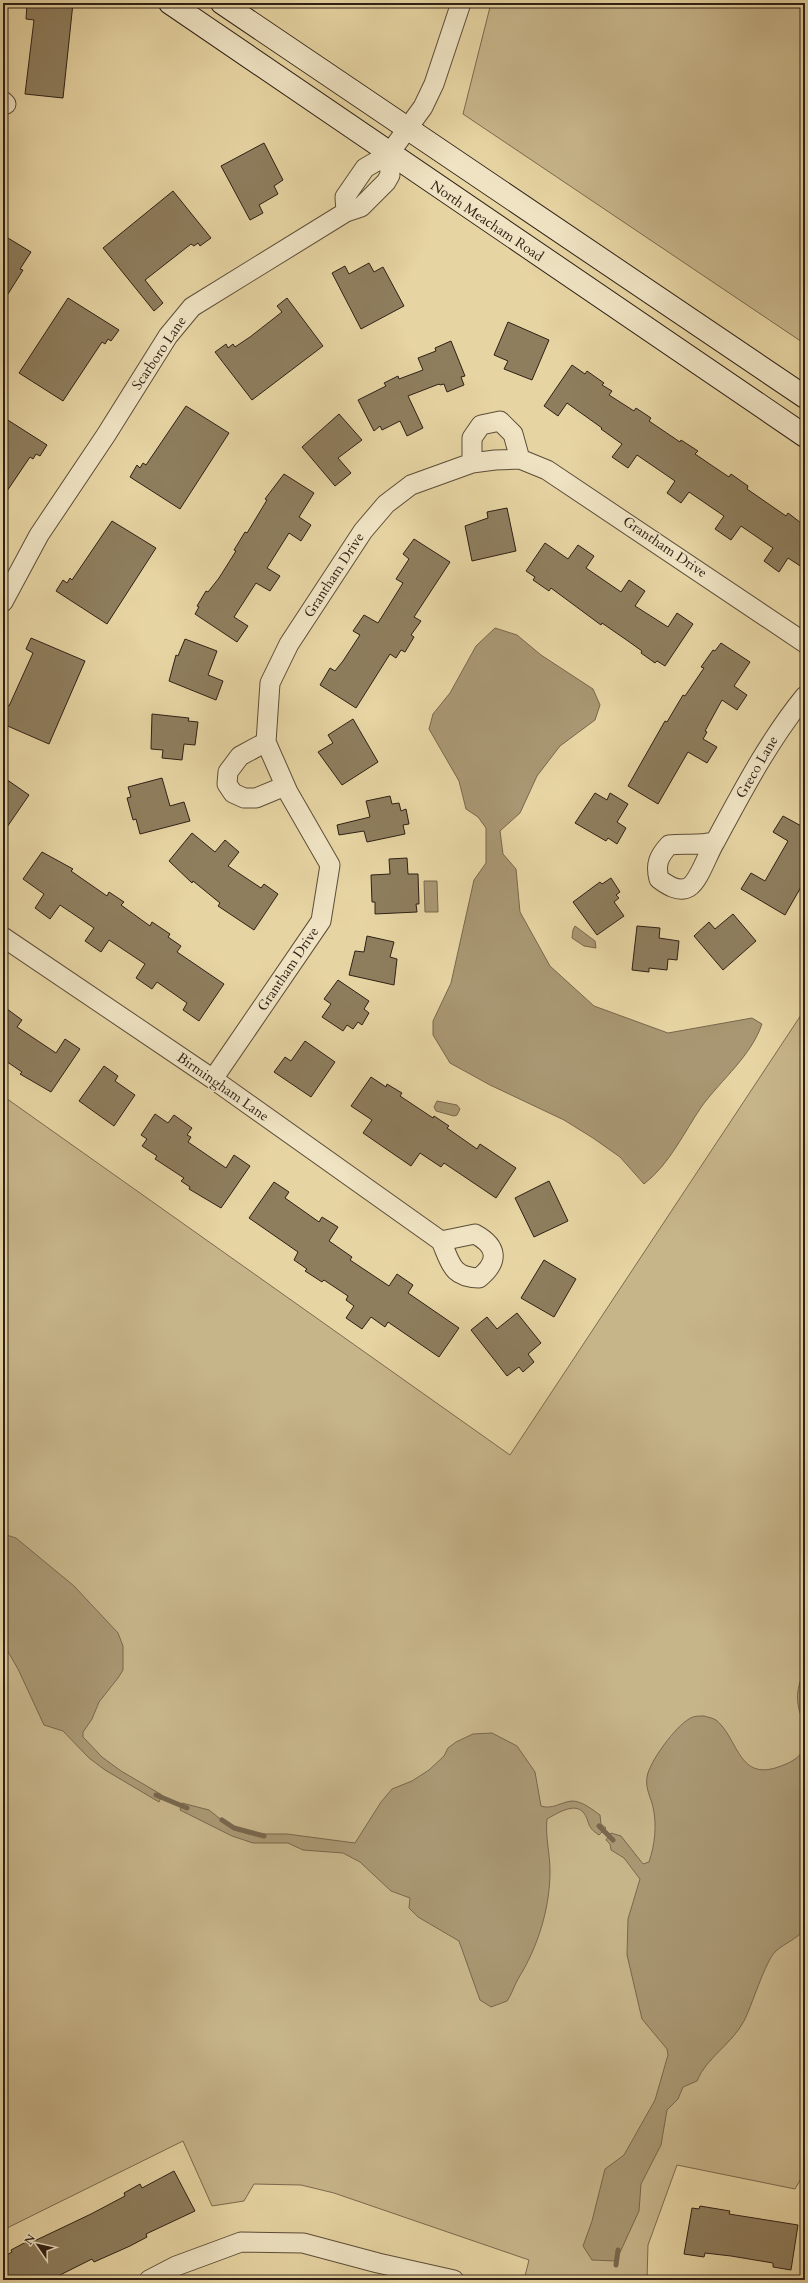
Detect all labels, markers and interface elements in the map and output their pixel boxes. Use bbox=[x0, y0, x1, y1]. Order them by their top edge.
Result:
street label: North Meacham Road bbox=[427, 176, 548, 266]
street label: Scarboro Lane bbox=[127, 312, 191, 394]
street label: Grantham Drive bbox=[619, 512, 711, 582]
street label: Grantham Drive bbox=[299, 529, 369, 621]
street label: Greco Lane bbox=[731, 732, 783, 802]
street label: Grantham Drive bbox=[253, 923, 323, 1015]
street label: Birmingham Lane bbox=[173, 1048, 273, 1126]
north arrow bbox=[18, 2225, 58, 2265]
text: N bbox=[21, 2231, 39, 2248]

